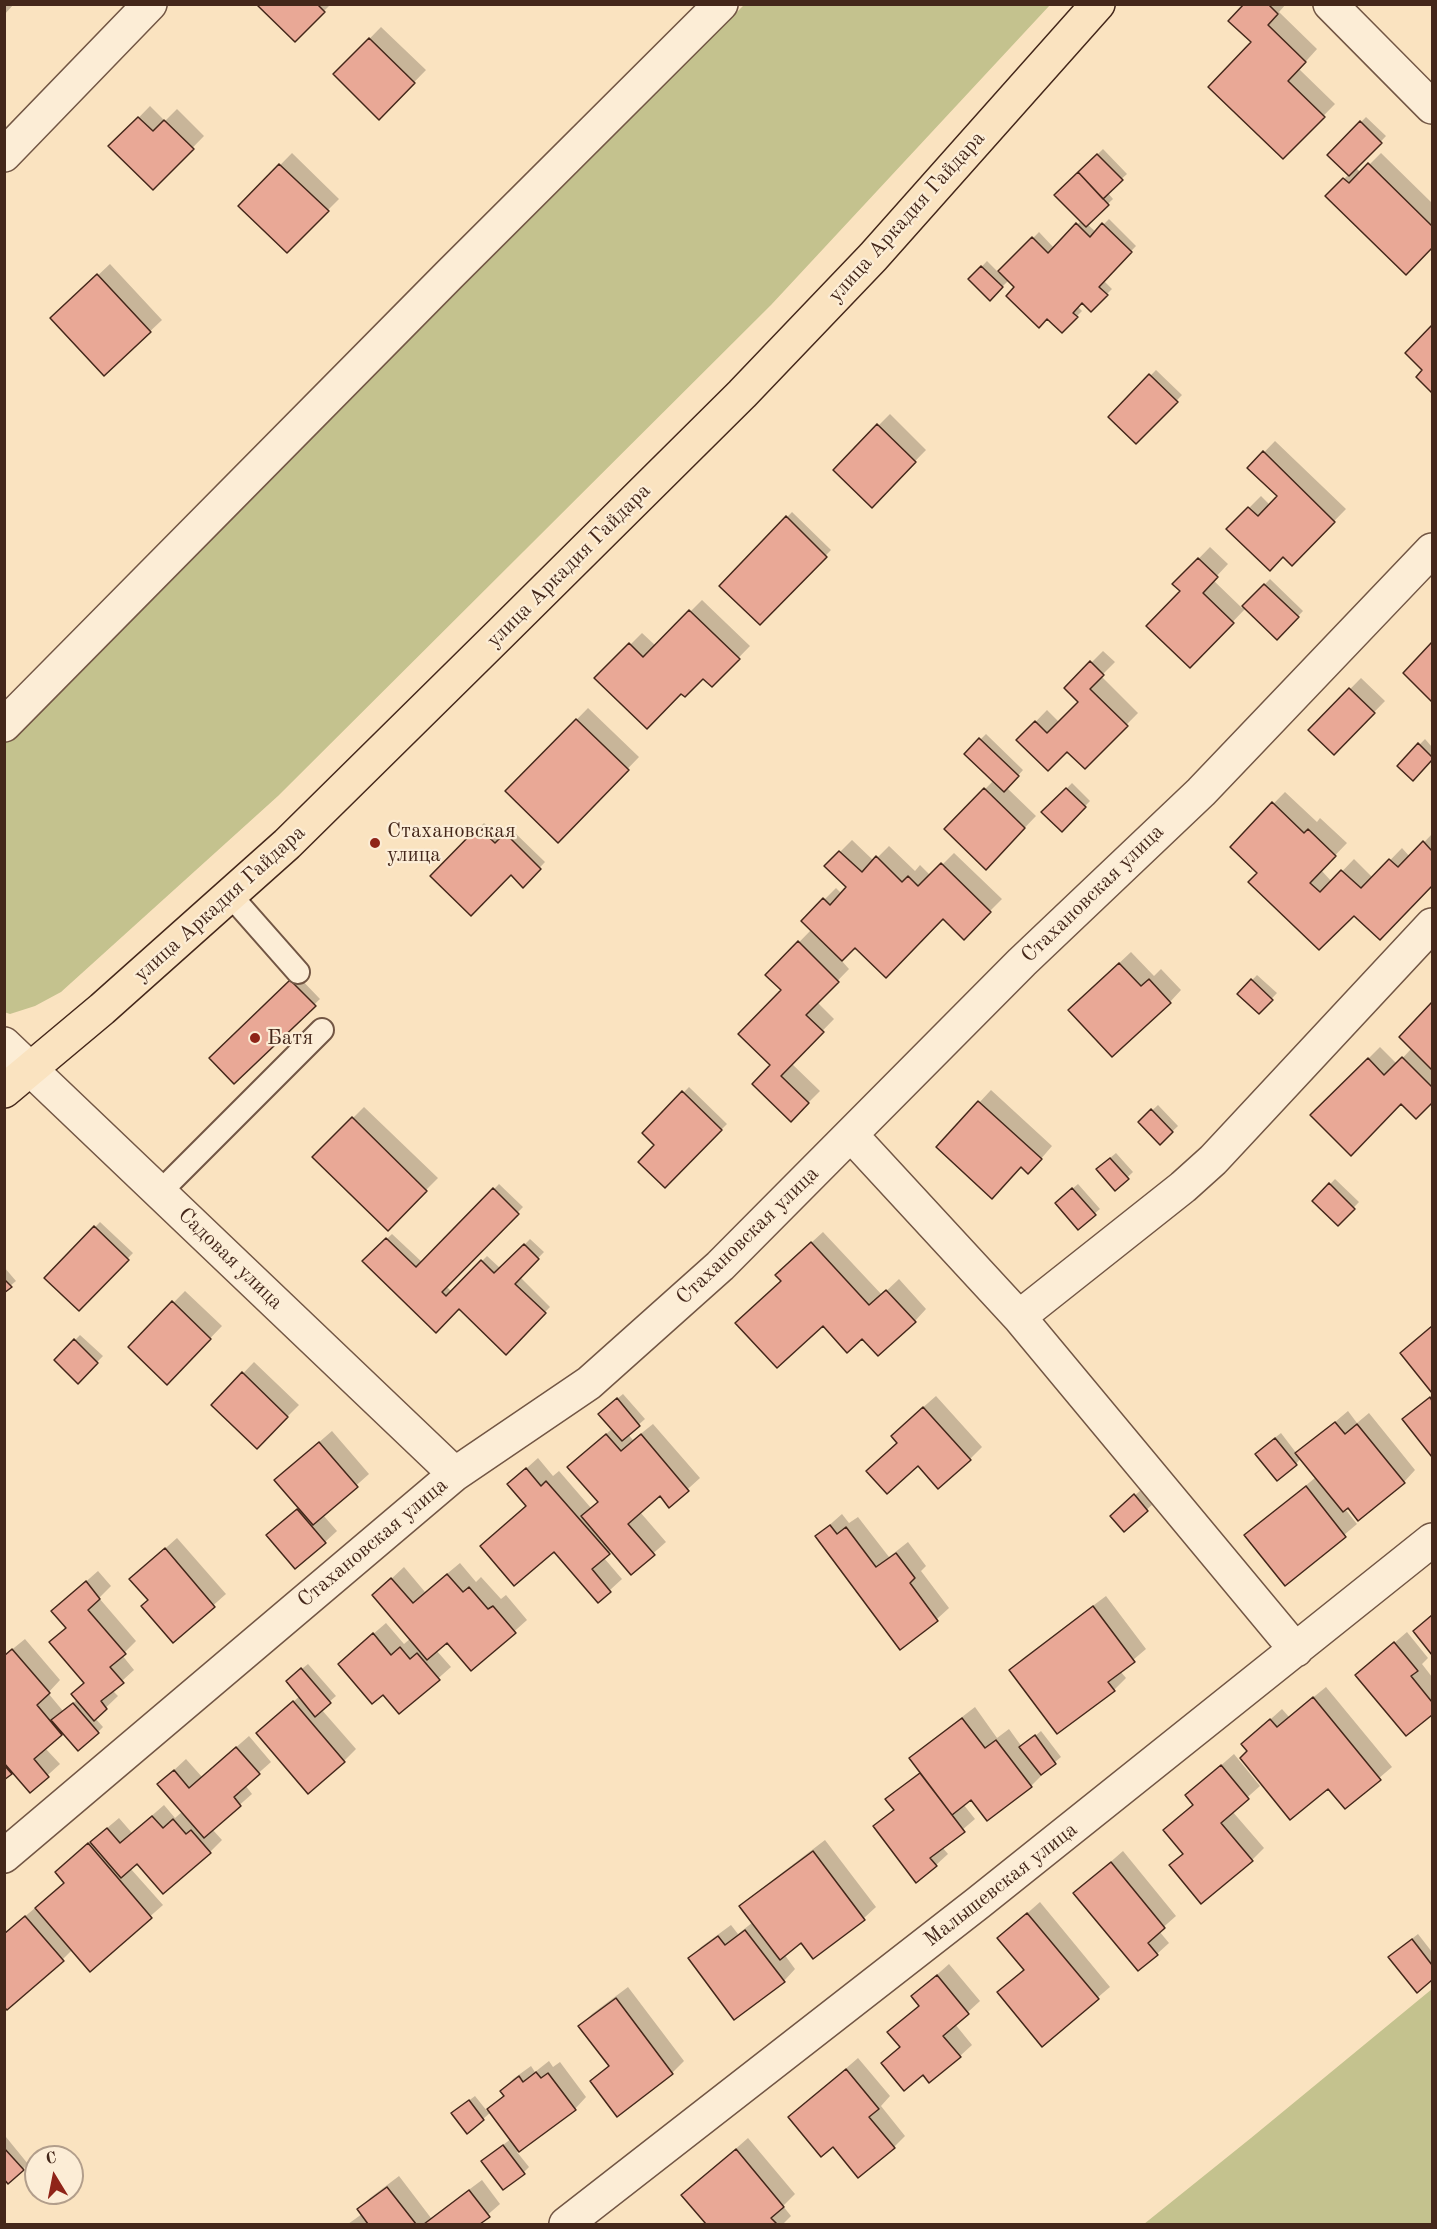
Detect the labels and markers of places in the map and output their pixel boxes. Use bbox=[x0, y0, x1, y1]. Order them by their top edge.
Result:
place label: Стахановская улица bbox=[387, 818, 516, 868]
marker: Стахановская улица bbox=[368, 836, 382, 850]
place label: Батя bbox=[267, 1025, 313, 1051]
marker: Батя bbox=[248, 1031, 262, 1045]

